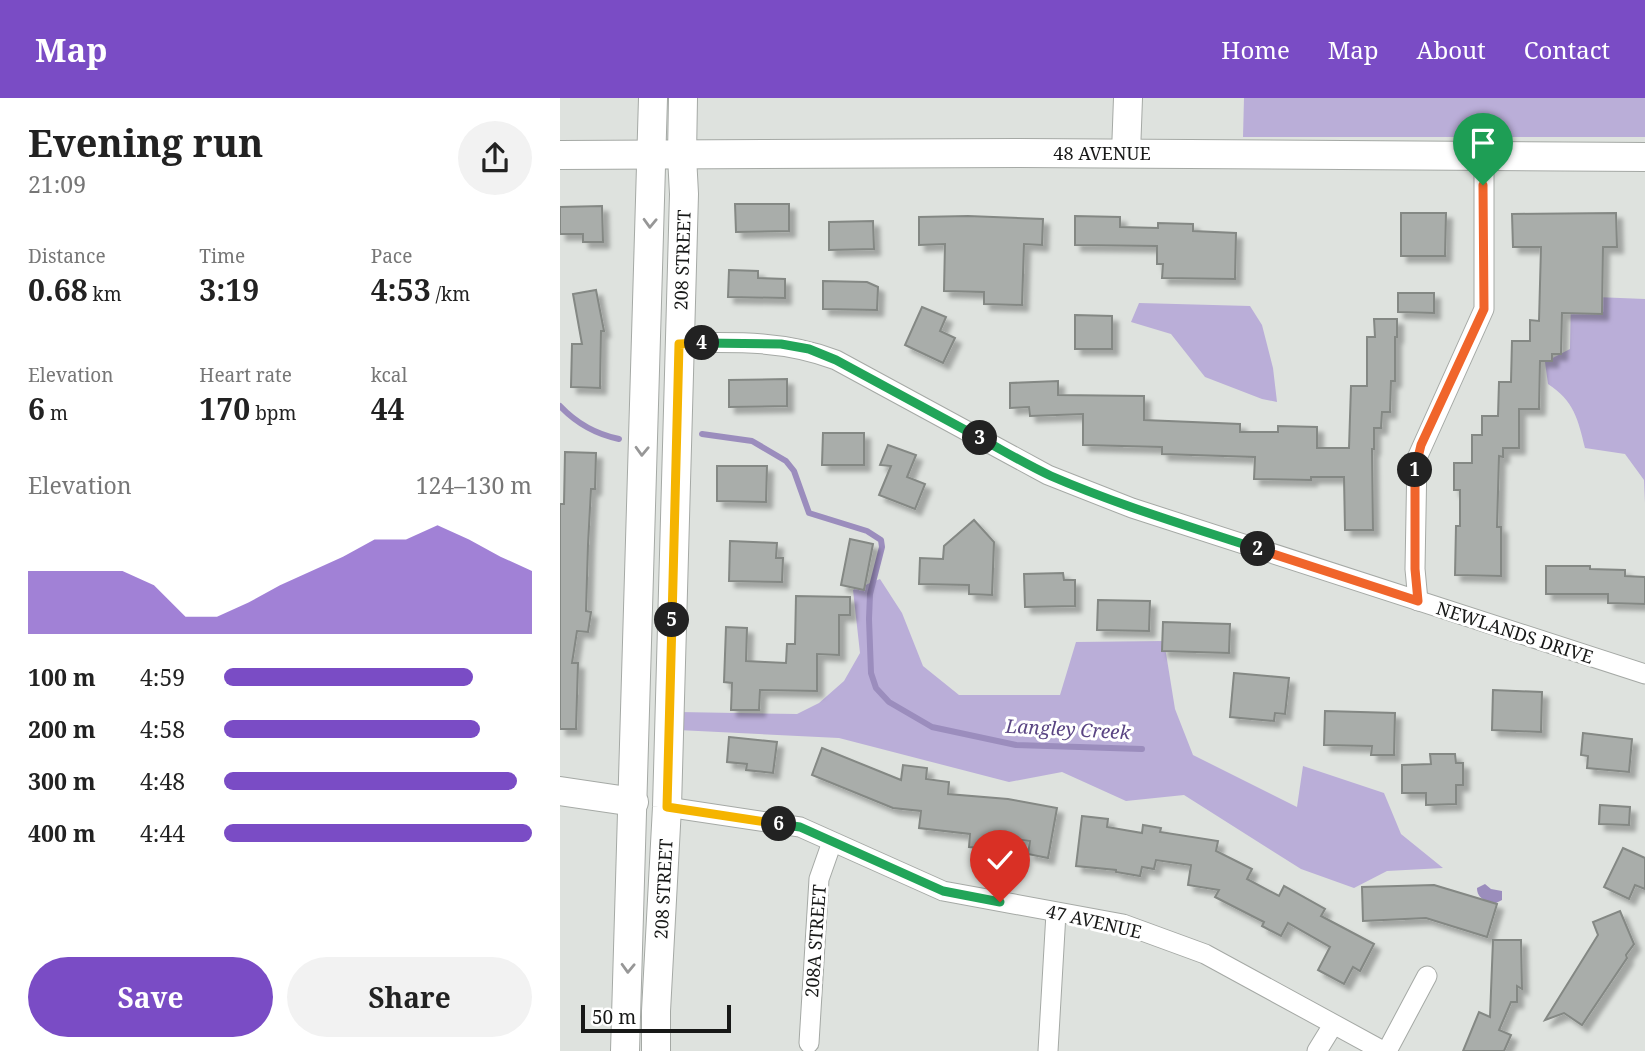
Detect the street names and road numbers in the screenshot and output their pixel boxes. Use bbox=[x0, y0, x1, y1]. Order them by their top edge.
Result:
street label: 48 AVENUE bbox=[1053, 141, 1151, 165]
street label: 208 STREET bbox=[668, 209, 696, 311]
street label: NEWLANDS DRIVE bbox=[1434, 595, 1596, 669]
street label: 208 STREET bbox=[648, 838, 678, 940]
street label: 208A STREET bbox=[799, 884, 831, 998]
street label: 47 AVENUE bbox=[1044, 898, 1144, 944]

